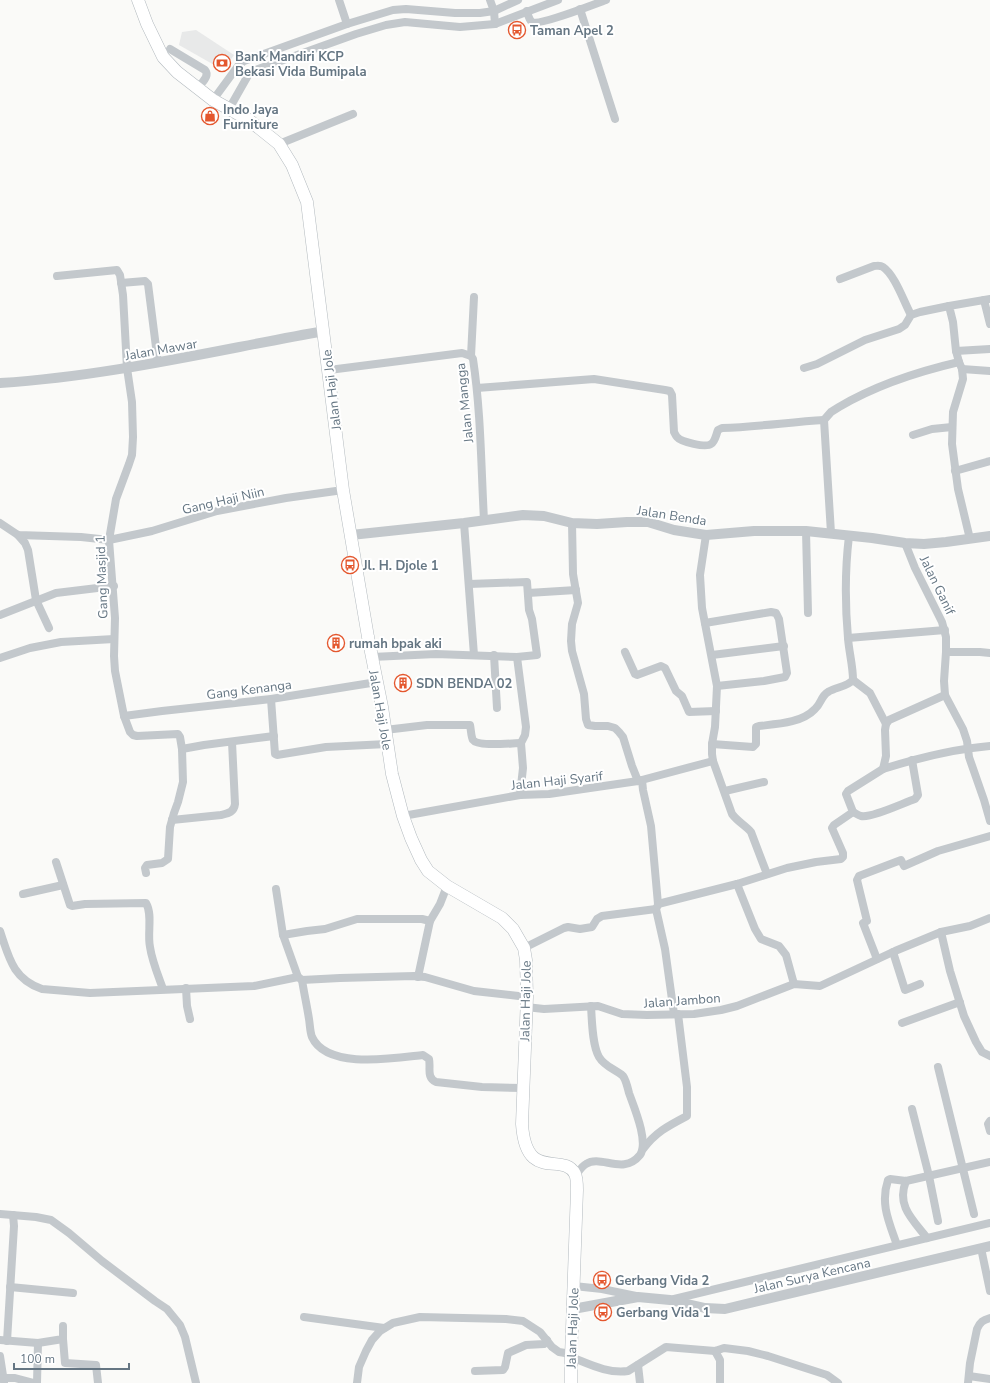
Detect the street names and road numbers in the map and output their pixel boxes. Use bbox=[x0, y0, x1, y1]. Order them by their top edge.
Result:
street label: Jalan Mawar bbox=[123, 335, 199, 365]
street label: Jalan Haji Jole bbox=[318, 349, 346, 432]
street label: Jalan Mangga bbox=[452, 362, 478, 445]
street label: Gang Haji Niin bbox=[180, 483, 266, 519]
street label: Jalan Benda bbox=[635, 501, 708, 530]
street label: Gang Masjid 1 bbox=[92, 535, 112, 619]
street label: Jalan Ganif bbox=[915, 552, 959, 619]
street label: Jalan Haji Jole bbox=[364, 668, 396, 752]
street label: Gang Kenanga bbox=[205, 676, 293, 704]
street label: Jalan Haji Syarif bbox=[509, 767, 605, 795]
street label: Jalan Haji Jole bbox=[516, 960, 536, 1043]
street label: Jalan Jambon bbox=[642, 989, 721, 1013]
street label: Jalan Surya Kencana bbox=[751, 1254, 872, 1298]
street label: Jalan Haji Jole bbox=[563, 1287, 583, 1370]

